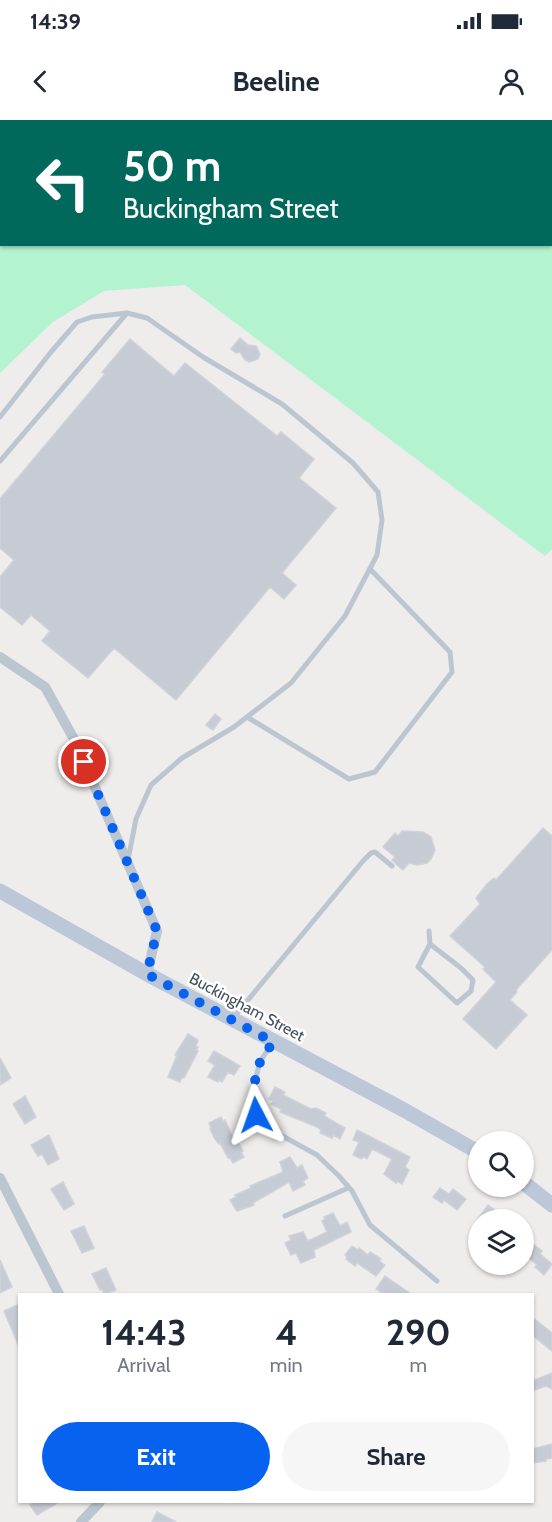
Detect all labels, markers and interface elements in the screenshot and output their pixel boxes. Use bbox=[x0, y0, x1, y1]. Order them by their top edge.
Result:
text: 14:39 bbox=[30, 8, 81, 35]
icon: back bbox=[24, 65, 57, 98]
text: Beeline bbox=[232, 65, 320, 98]
icon: person bbox=[495, 65, 528, 98]
text: 50 m bbox=[123, 140, 221, 192]
icon: left bbox=[24, 144, 102, 222]
text: Buckingham Street bbox=[123, 192, 339, 225]
pin bbox=[58, 736, 109, 787]
icon: arrive bbox=[67, 745, 100, 778]
street label: Buckingham Street bbox=[186, 969, 308, 1046]
position arrow bbox=[224, 1083, 288, 1147]
map controls bbox=[468, 1131, 534, 1275]
button: search bbox=[468, 1131, 534, 1197]
button: layers bbox=[468, 1209, 534, 1275]
text: 14:43 bbox=[101, 1310, 187, 1354]
text: 4 bbox=[275, 1310, 298, 1354]
text: 290 bbox=[386, 1310, 451, 1354]
text: Arrival bbox=[117, 1353, 171, 1377]
text: min bbox=[270, 1353, 303, 1377]
text: m bbox=[410, 1353, 427, 1377]
button: Exit bbox=[42, 1422, 270, 1491]
button: Share bbox=[282, 1422, 510, 1491]

